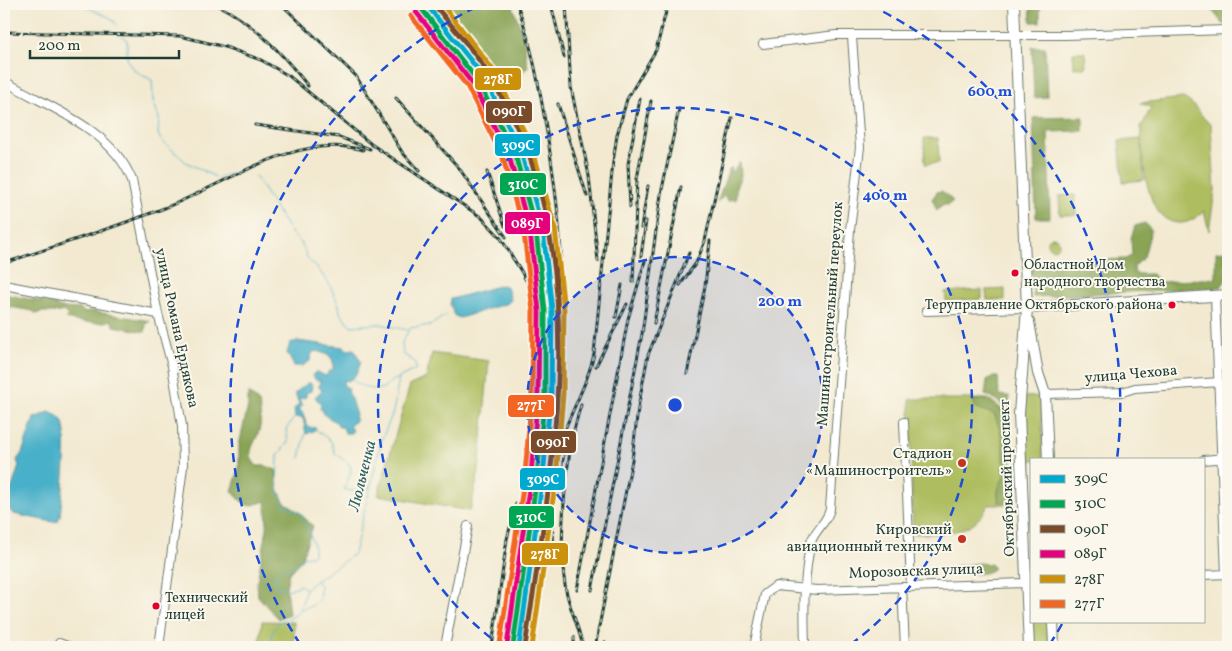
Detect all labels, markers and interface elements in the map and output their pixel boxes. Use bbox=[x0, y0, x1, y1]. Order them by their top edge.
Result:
scale bar bbox=[30, 28, 179, 60]
text: 200 m bbox=[38, 36, 81, 57]
line badge: 278Г bbox=[474, 67, 522, 91]
text: 278Г bbox=[483, 71, 513, 90]
text: 600 m bbox=[968, 82, 1013, 103]
line badge: 090Г bbox=[485, 100, 533, 124]
text: 090Г bbox=[492, 103, 526, 122]
line badge: 309С bbox=[494, 133, 541, 157]
text: 309С bbox=[502, 137, 534, 156]
line badge: 310С bbox=[499, 172, 547, 196]
text: 310С bbox=[508, 176, 538, 195]
text: 400 m bbox=[863, 186, 908, 207]
street label: Машиностроительный переулок bbox=[813, 201, 849, 427]
line badge: 089Г bbox=[504, 211, 551, 235]
text: 089Г bbox=[511, 215, 543, 234]
street label: улица Романа Ердякова bbox=[149, 246, 203, 410]
place label: Областной Дом народного творчества bbox=[1024, 256, 1165, 292]
marker: Областной Дом народного творчества bbox=[1010, 268, 1020, 278]
text: 200 m bbox=[758, 292, 802, 313]
place label: Теруправление Октябрьского района bbox=[925, 296, 1163, 315]
marker: Теруправление Октябрьского района bbox=[1167, 300, 1177, 310]
street label: улица Чехова bbox=[1084, 360, 1178, 390]
line badge: 277Г bbox=[507, 394, 555, 418]
centre of rings bbox=[666, 396, 684, 414]
text: 277Г bbox=[517, 397, 545, 416]
street label: Октябрьский проспект bbox=[995, 399, 1021, 557]
line badge: 090Г bbox=[530, 430, 577, 454]
text: 090Г bbox=[536, 434, 570, 453]
water label: Люльченка bbox=[343, 438, 383, 515]
place label: Стадион «Машиностроитель» bbox=[806, 444, 952, 482]
marker: Стадион «Машиностроитель» bbox=[956, 457, 968, 469]
legend bbox=[1030, 458, 1204, 624]
line badge: 309С bbox=[519, 467, 566, 491]
text: 309С bbox=[1074, 469, 1108, 490]
text: 309С bbox=[527, 471, 559, 490]
text: 310С bbox=[1074, 494, 1107, 515]
line badge: 310С bbox=[508, 505, 555, 529]
text: 310С bbox=[516, 509, 546, 528]
place label: Кировский авиационный техникум bbox=[787, 520, 952, 558]
text: 090Г bbox=[1074, 520, 1109, 541]
marker: Кировский авиационный техникум bbox=[956, 533, 968, 545]
line badge: 278Г bbox=[521, 542, 569, 566]
text: 089Г bbox=[1074, 544, 1107, 565]
text: 278Г bbox=[530, 546, 560, 565]
street label: Морозовская улица bbox=[848, 559, 984, 585]
text: 278Г bbox=[1074, 570, 1105, 591]
place label: Технический лицей bbox=[165, 589, 249, 625]
text: 277Г bbox=[1074, 594, 1105, 615]
marker: Технический лицей bbox=[151, 601, 161, 611]

